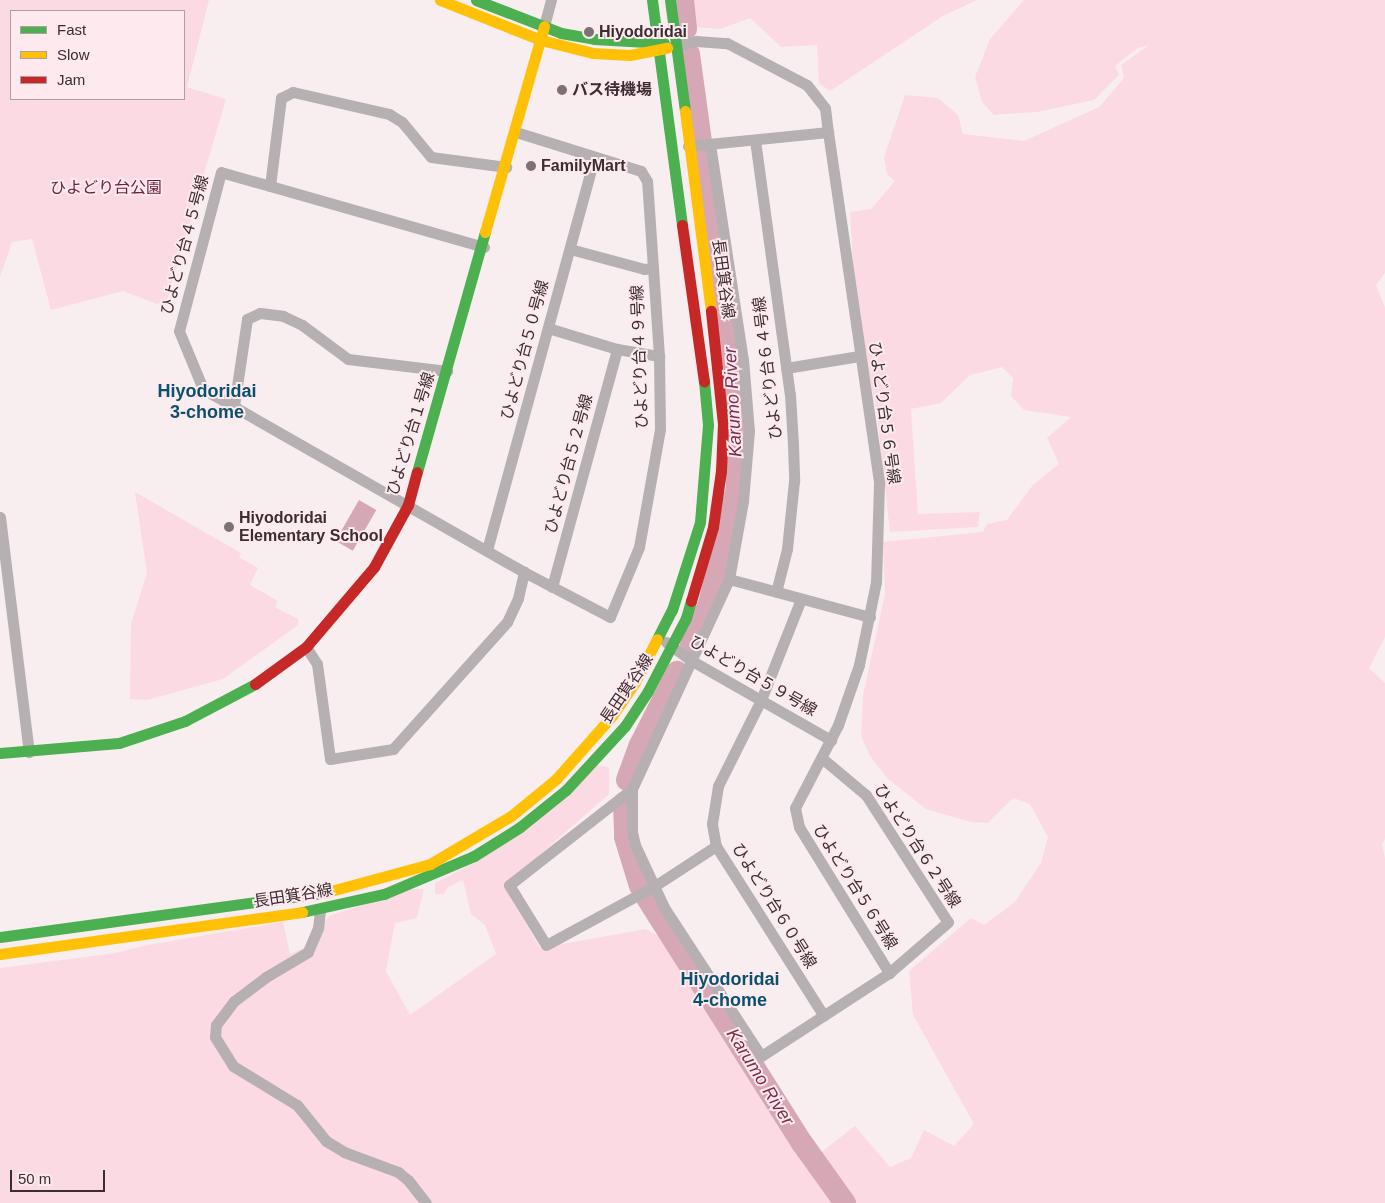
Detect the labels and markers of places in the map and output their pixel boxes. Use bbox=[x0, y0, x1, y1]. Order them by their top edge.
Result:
place label: Hiyodoridai bbox=[599, 22, 687, 42]
marker: Hiyodoridai bbox=[583, 26, 595, 38]
place label: バス待機場 bbox=[572, 80, 652, 100]
marker: バス待機場 bbox=[556, 84, 568, 96]
place label: FamilyMart bbox=[541, 156, 625, 176]
marker: FamilyMart bbox=[525, 160, 537, 172]
place label: Hiyodoridai Elementary School bbox=[239, 508, 383, 546]
marker: Hiyodoridai Elementary School bbox=[223, 521, 235, 533]

